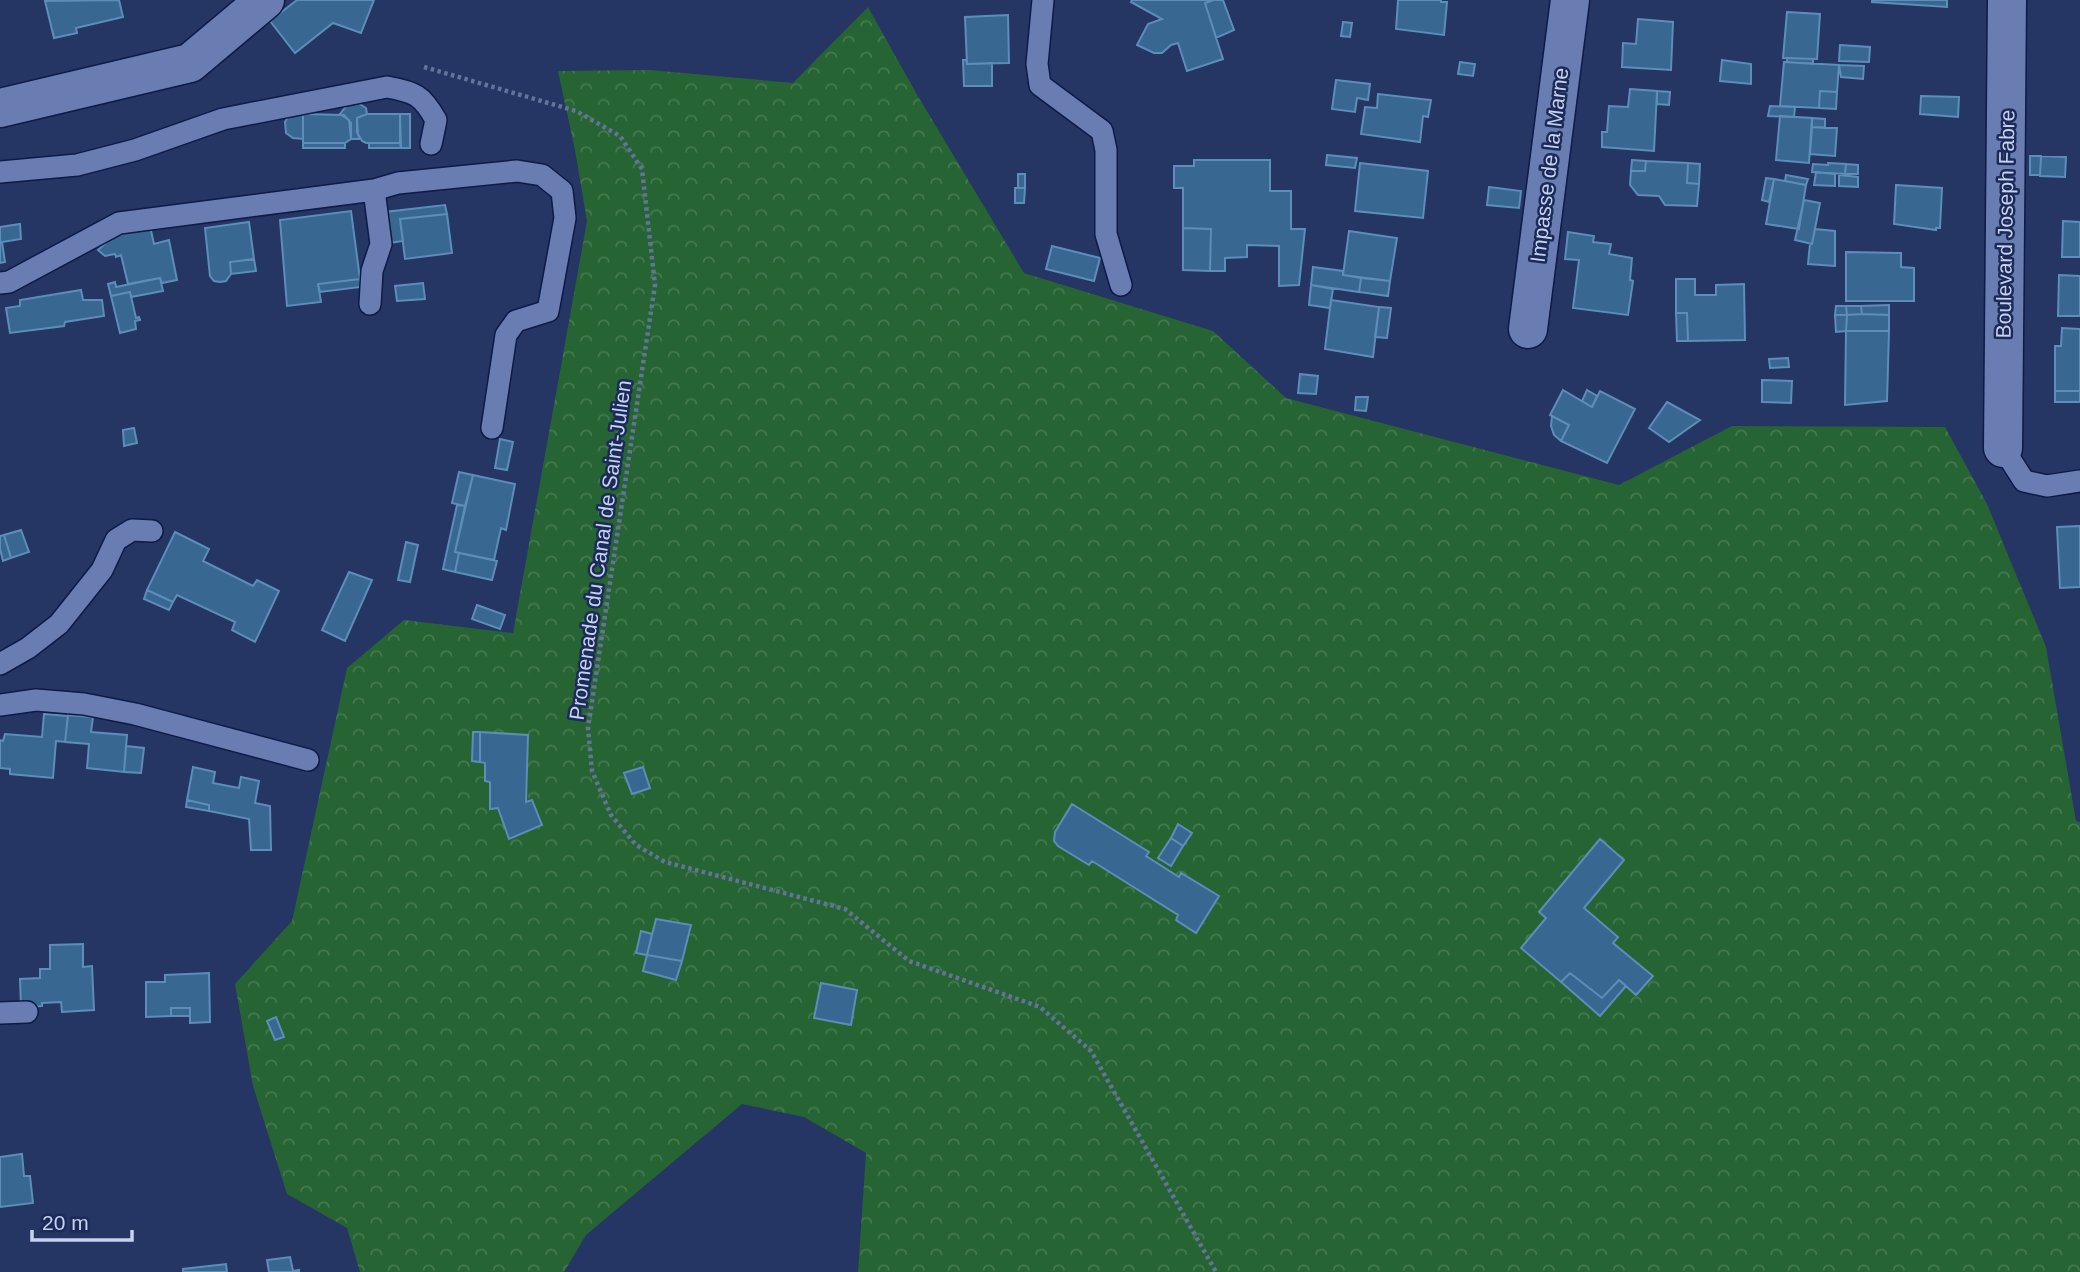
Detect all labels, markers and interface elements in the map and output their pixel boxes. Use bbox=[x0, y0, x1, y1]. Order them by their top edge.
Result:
street label: Impasse de la Marne bbox=[1526, 66, 1572, 264]
street label: Boulevard Joseph Fabre bbox=[1992, 109, 2018, 339]
street label: Promenade du Canal de Saint-Julien bbox=[565, 378, 635, 722]
scale bar bbox=[32, 1198, 131, 1242]
text: 20 m bbox=[42, 1211, 89, 1234]

